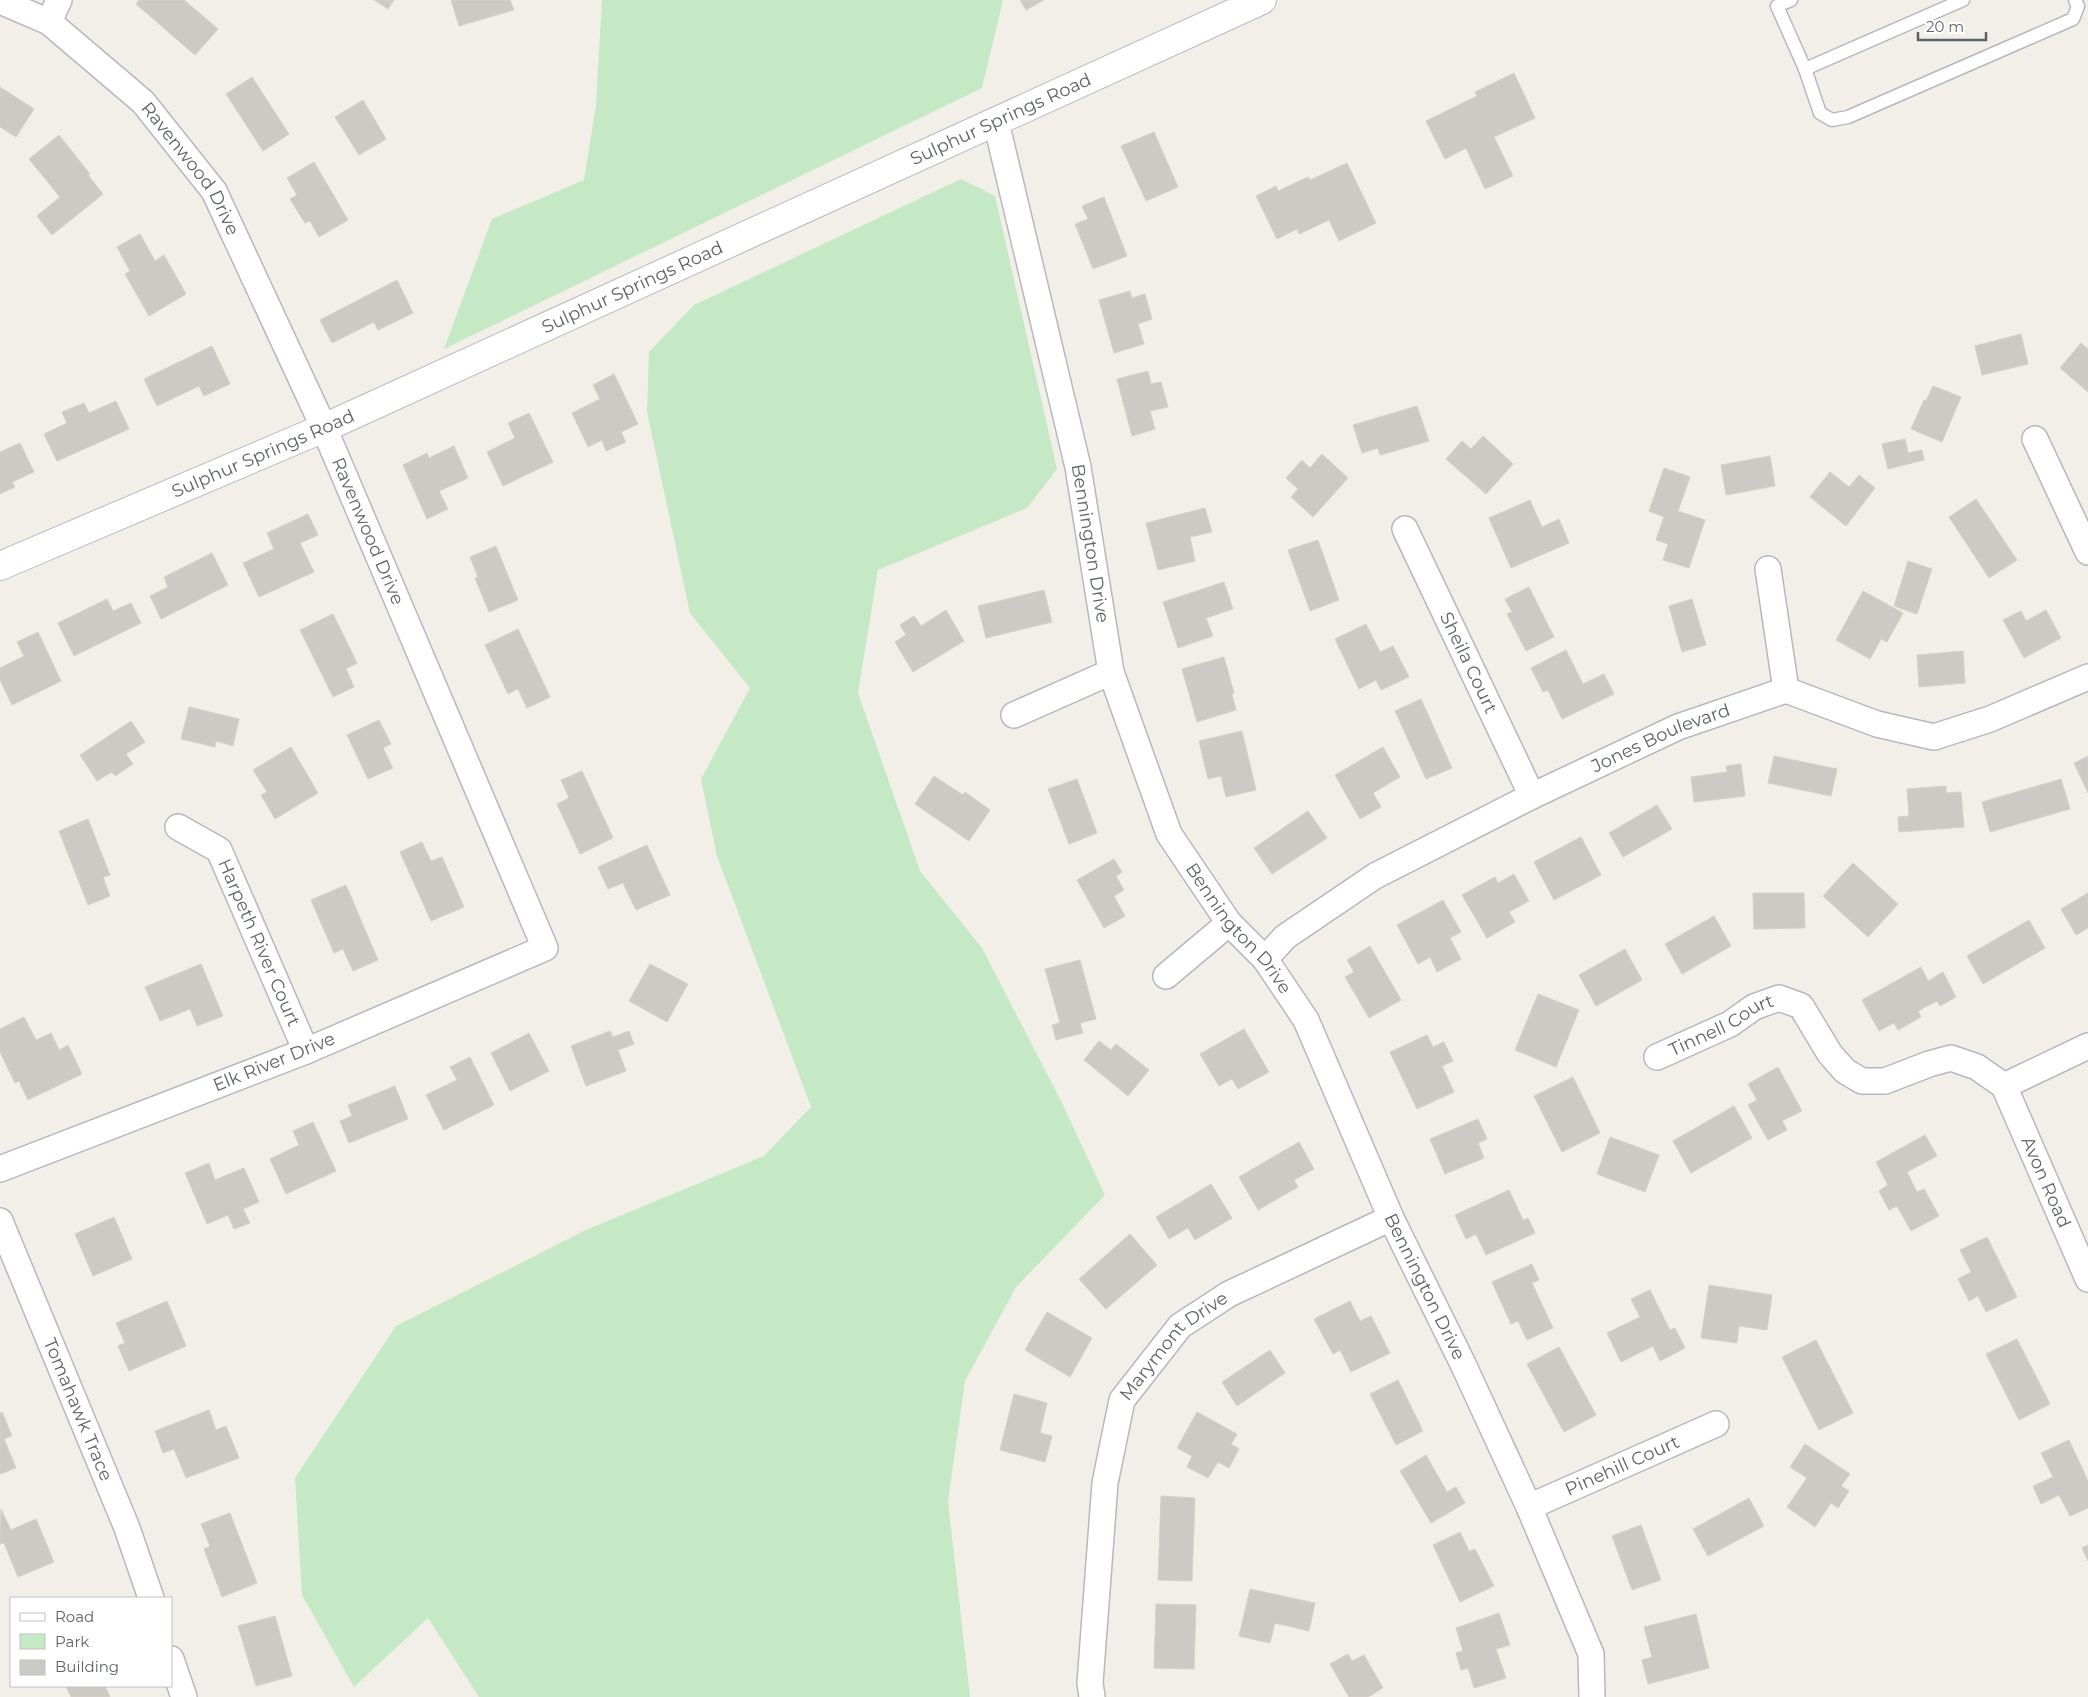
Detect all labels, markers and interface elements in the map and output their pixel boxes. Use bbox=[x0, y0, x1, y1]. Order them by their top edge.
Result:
scale bar bbox=[1918, 10, 1986, 42]
text: 20 m bbox=[1926, 17, 1964, 36]
street label: Sulphur Springs Road bbox=[907, 68, 1095, 170]
street label: Ravenwood Drive bbox=[136, 98, 244, 239]
street label: Sulphur Springs Road bbox=[538, 236, 726, 338]
street label: Sulphur Springs Road bbox=[168, 405, 358, 503]
street label: Ravenwood Drive bbox=[327, 454, 409, 608]
street label: Bennington Drive bbox=[1067, 462, 1114, 625]
street label: Sheila Court bbox=[1435, 608, 1502, 717]
street label: Jones Boulevard bbox=[1587, 699, 1733, 778]
street label: Harpeth River Court bbox=[213, 856, 305, 1030]
street label: Bennington Drive bbox=[1181, 859, 1296, 998]
street label: Tinnell Court bbox=[1666, 990, 1777, 1061]
street label: Elk River Drive bbox=[210, 1027, 338, 1096]
street label: Avon Road bbox=[2016, 1133, 2075, 1231]
street label: Bennington Drive bbox=[1379, 1210, 1470, 1364]
street label: Marymont Drive bbox=[1115, 1287, 1232, 1405]
street label: Tomahawk Trace bbox=[39, 1335, 117, 1484]
street label: Pinehill Court bbox=[1562, 1431, 1683, 1501]
legend bbox=[10, 1597, 172, 1687]
text: Road bbox=[55, 1607, 94, 1626]
text: Park bbox=[55, 1632, 89, 1651]
text: Building bbox=[55, 1657, 119, 1676]

